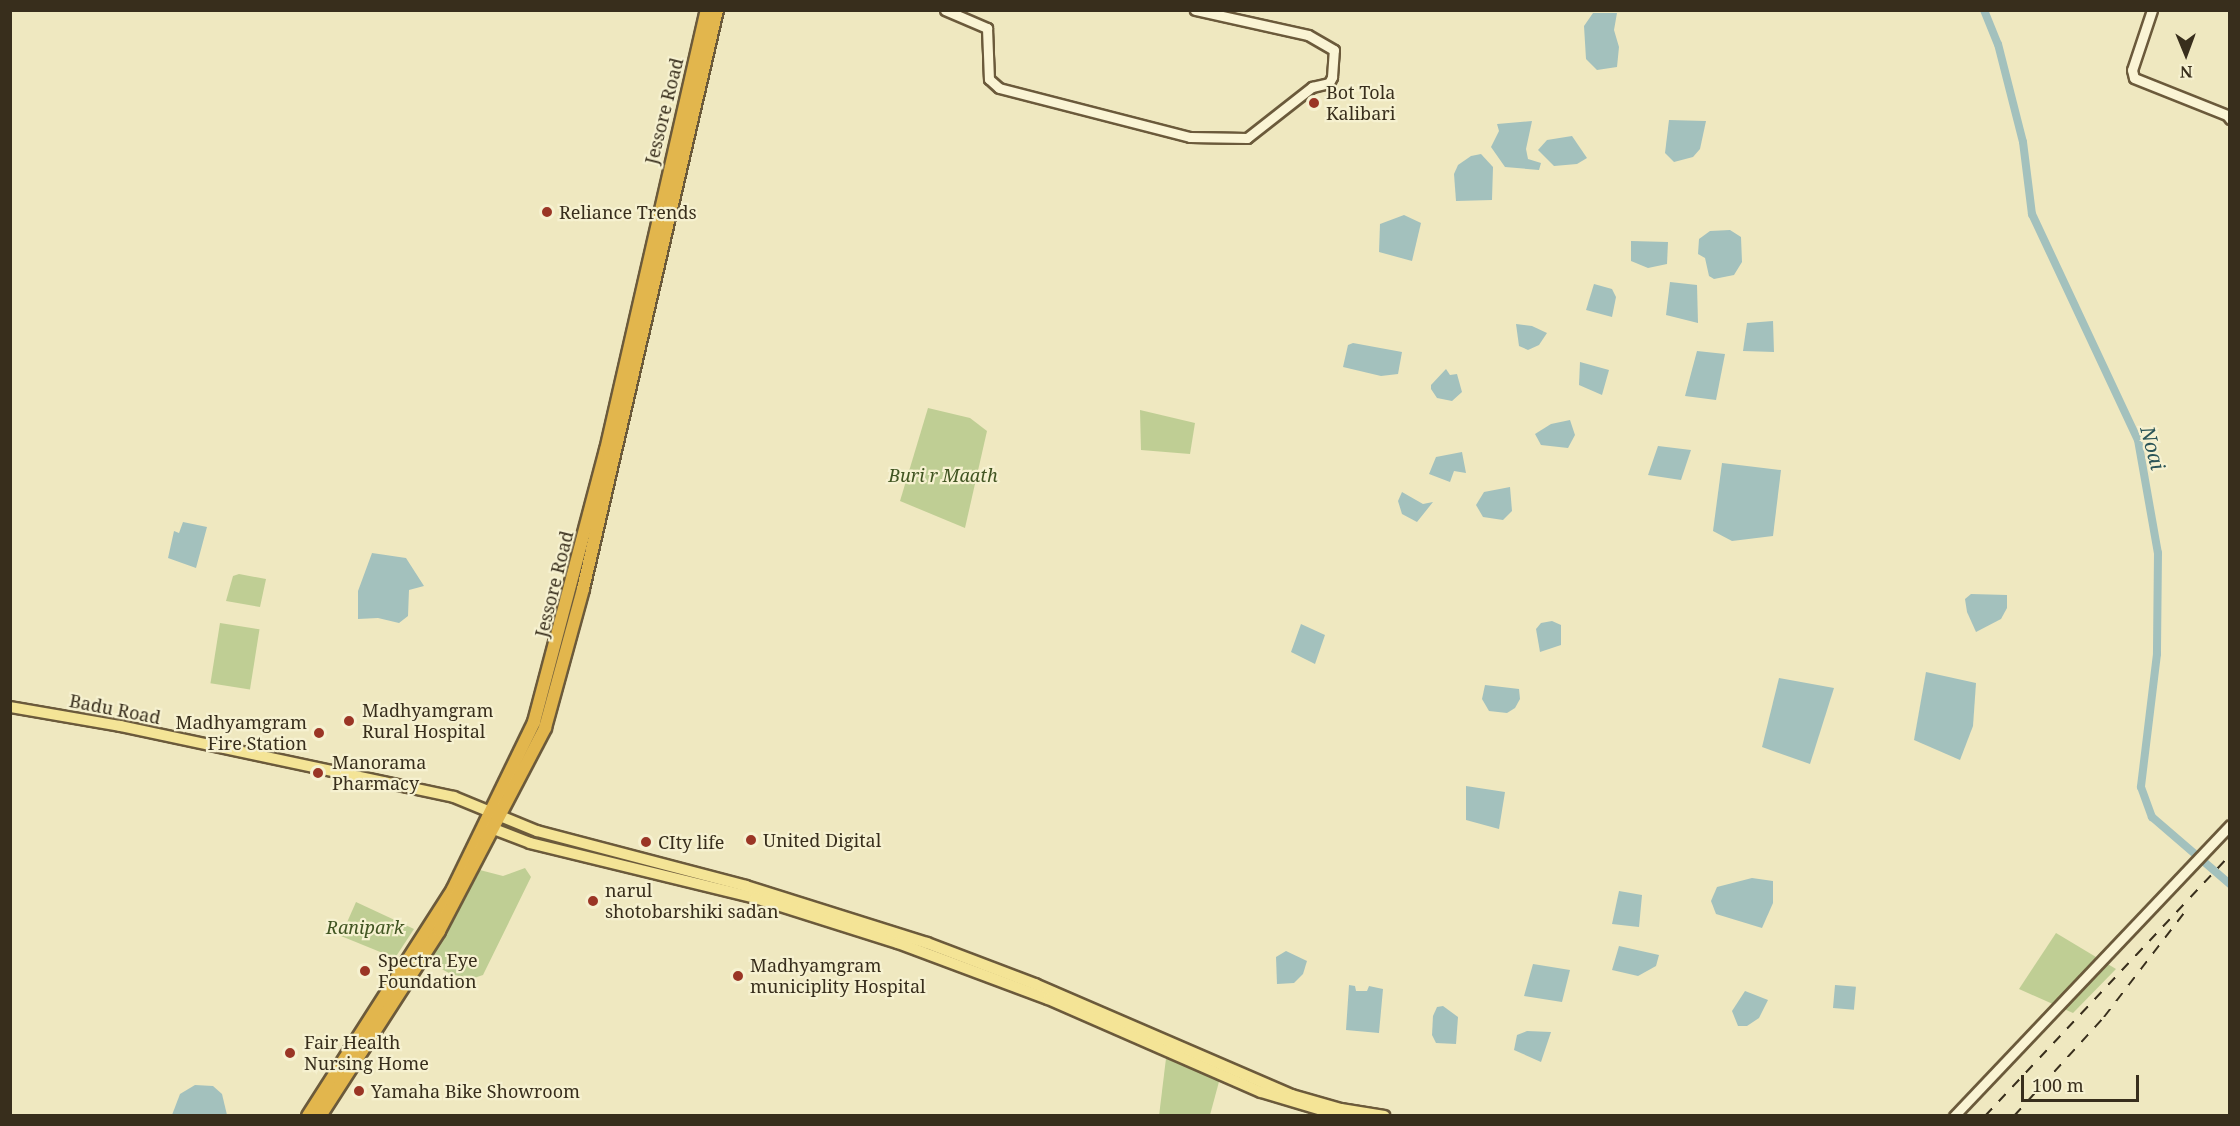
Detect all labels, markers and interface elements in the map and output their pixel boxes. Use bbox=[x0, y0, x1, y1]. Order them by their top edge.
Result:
north arrow bbox=[2156, 24, 2216, 84]
street label: Jessore Road bbox=[640, 56, 688, 166]
text: N bbox=[2180, 61, 2193, 83]
place label: Bot Tola Kalibari bbox=[1326, 82, 1395, 124]
marker: Bot Tola Kalibari bbox=[1307, 96, 1321, 110]
place label: Reliance Trends bbox=[559, 201, 697, 223]
marker: Reliance Trends bbox=[540, 205, 554, 219]
water label: Noai bbox=[2136, 423, 2170, 473]
park label: Buri r Maath bbox=[888, 464, 998, 486]
street label: Jessore Road bbox=[530, 529, 578, 639]
street label: Badu Road bbox=[68, 690, 162, 728]
place label: Madhyamgram Rural Hospital bbox=[362, 700, 493, 742]
place label: Madhyamgram Fire Station bbox=[176, 712, 307, 754]
marker: Madhyamgram Rural Hospital bbox=[340, 712, 358, 730]
marker: Madhyamgram Fire Station bbox=[312, 726, 326, 740]
place label: Manorama Pharmacy bbox=[332, 752, 426, 795]
marker: Manorama Pharmacy bbox=[309, 764, 327, 782]
place label: United Digital bbox=[763, 829, 881, 851]
place label: CIty life bbox=[658, 831, 724, 853]
marker: United Digital bbox=[744, 833, 758, 847]
marker: CIty life bbox=[639, 835, 653, 849]
place label: narul shotobarshiki sadan bbox=[605, 880, 779, 922]
marker: narul shotobarshiki sadan bbox=[586, 894, 600, 908]
park label: Ranipark bbox=[326, 916, 404, 938]
place label: Spectra Eye Foundation bbox=[378, 950, 478, 992]
place label: Madhyamgram municiplity Hospital bbox=[750, 955, 926, 998]
marker: Spectra Eye Foundation bbox=[356, 962, 374, 980]
marker: Madhyamgram municiplity Hospital bbox=[731, 969, 745, 983]
place label: Fair Health Nursing Home bbox=[304, 1032, 429, 1074]
marker: Fair Health Nursing Home bbox=[281, 1044, 299, 1062]
scale bar bbox=[2024, 1063, 2142, 1101]
text: 100 m bbox=[2032, 1073, 2084, 1097]
place label: Yamaha Bike Showroom bbox=[371, 1080, 580, 1102]
marker: Yamaha Bike Showroom bbox=[352, 1084, 366, 1098]

